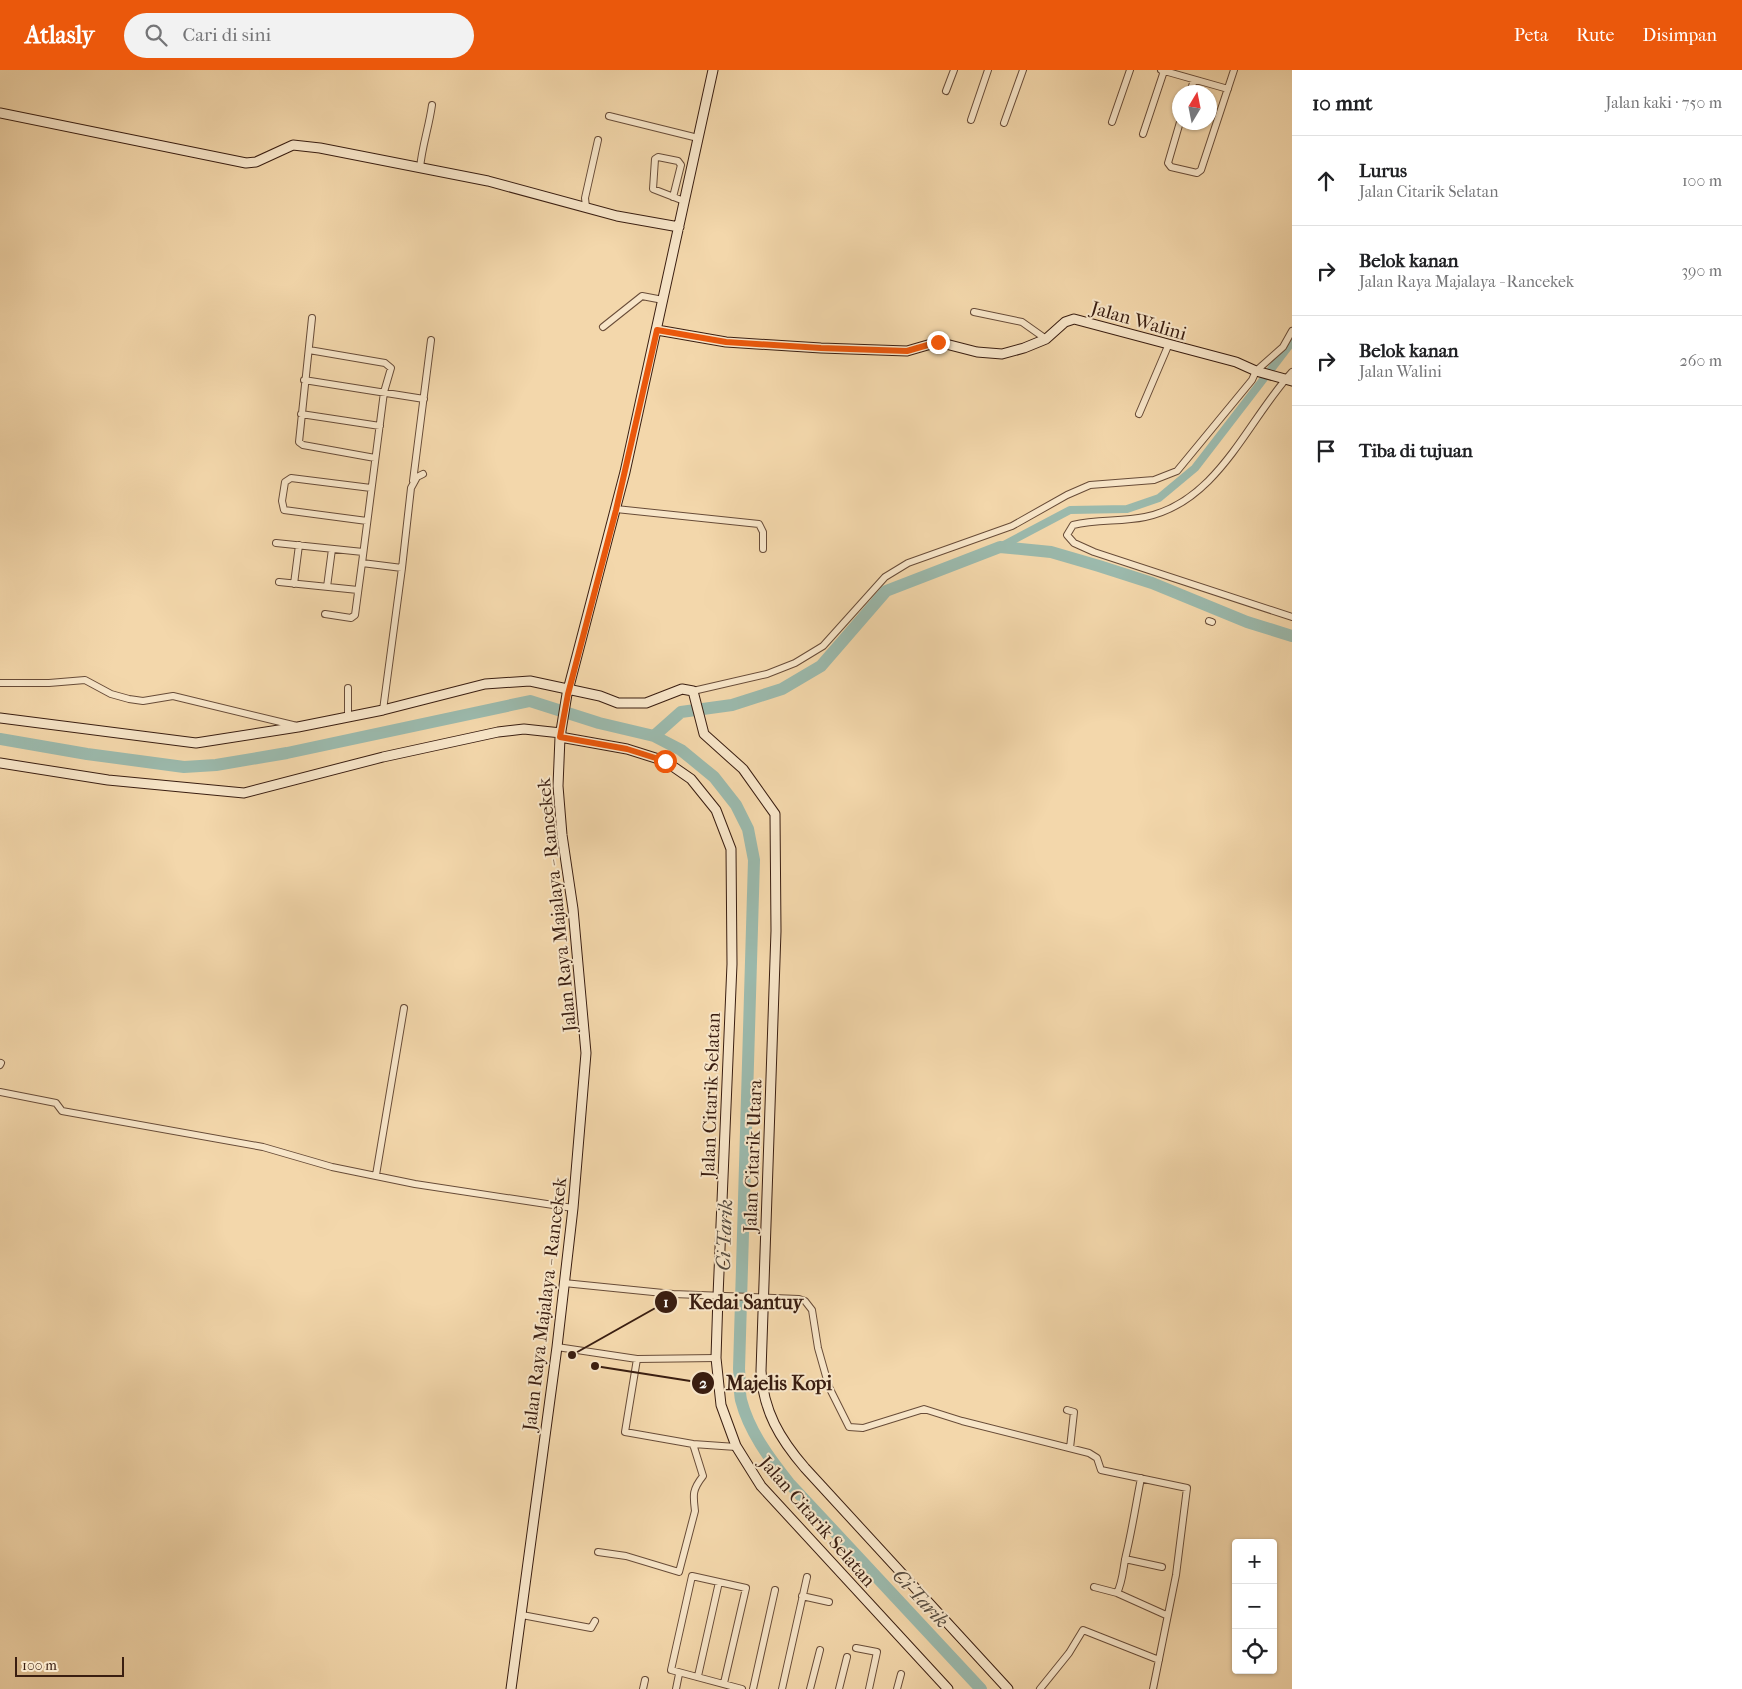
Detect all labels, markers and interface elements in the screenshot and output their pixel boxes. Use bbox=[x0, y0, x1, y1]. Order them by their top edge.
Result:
search box bbox=[124, 13, 474, 58]
text: Atlasly bbox=[25, 21, 94, 49]
icon: search bbox=[142, 21, 170, 49]
text: Cari di sini bbox=[182, 24, 271, 46]
text: Peta bbox=[1514, 25, 1548, 46]
text: Rute bbox=[1576, 25, 1614, 46]
text: Disimpan bbox=[1642, 25, 1717, 46]
north arrow bbox=[1172, 85, 1217, 130]
text: 10 mnt bbox=[1312, 91, 1372, 115]
text: Jalan kaki · 750 m bbox=[1606, 93, 1722, 112]
text: Lurus bbox=[1359, 160, 1407, 182]
icon: ahead bbox=[1312, 167, 1340, 195]
text: 100 m bbox=[1682, 171, 1722, 190]
text: Jalan Citarik Selatan bbox=[1359, 182, 1499, 201]
text: Belok kanan bbox=[1359, 250, 1459, 272]
icon: right bbox=[1312, 257, 1340, 285]
text: 390 m bbox=[1681, 261, 1722, 280]
text: Jalan Raya Majalaya - Rancekek bbox=[1359, 272, 1574, 291]
street label: Jalan Walini bbox=[1087, 296, 1189, 345]
route end bbox=[927, 331, 950, 354]
text: Belok kanan bbox=[1359, 340, 1459, 362]
icon: right bbox=[1312, 347, 1340, 375]
text: 260 m bbox=[1680, 351, 1722, 370]
text: Jalan Walini bbox=[1359, 362, 1442, 381]
icon: arrive bbox=[1312, 437, 1340, 465]
text: Tiba di tujuan bbox=[1359, 440, 1473, 462]
route start bbox=[654, 750, 677, 773]
street label: Jalan Raya Majalaya - Rancekek bbox=[533, 777, 581, 1035]
street label: Jalan Citarik Selatan bbox=[697, 1012, 725, 1180]
street label: Jalan Citarik Utara bbox=[739, 1079, 767, 1235]
street label: Jalan Raya Majalaya - Rancekek bbox=[518, 1176, 571, 1434]
water label: Ci Tarik bbox=[712, 1199, 737, 1271]
callout: Kedai Santuy bbox=[654, 1284, 813, 1319]
text: Kedai Santuy bbox=[689, 1291, 805, 1314]
text: 1 bbox=[663, 1293, 669, 1311]
callout: Majelis Kopi bbox=[690, 1365, 842, 1400]
text: Majelis Kopi bbox=[725, 1372, 833, 1395]
text: 2 bbox=[699, 1374, 707, 1392]
street label: Jalan Citarik Selatan bbox=[753, 1450, 880, 1591]
map controls bbox=[1232, 1539, 1277, 1674]
button: + bbox=[1232, 1539, 1277, 1584]
water label: Ci Tarik bbox=[888, 1564, 953, 1632]
button: − bbox=[1232, 1584, 1277, 1629]
button: locate bbox=[1232, 1629, 1277, 1674]
scale bar bbox=[15, 1654, 124, 1677]
text: 100 m bbox=[22, 1657, 57, 1674]

